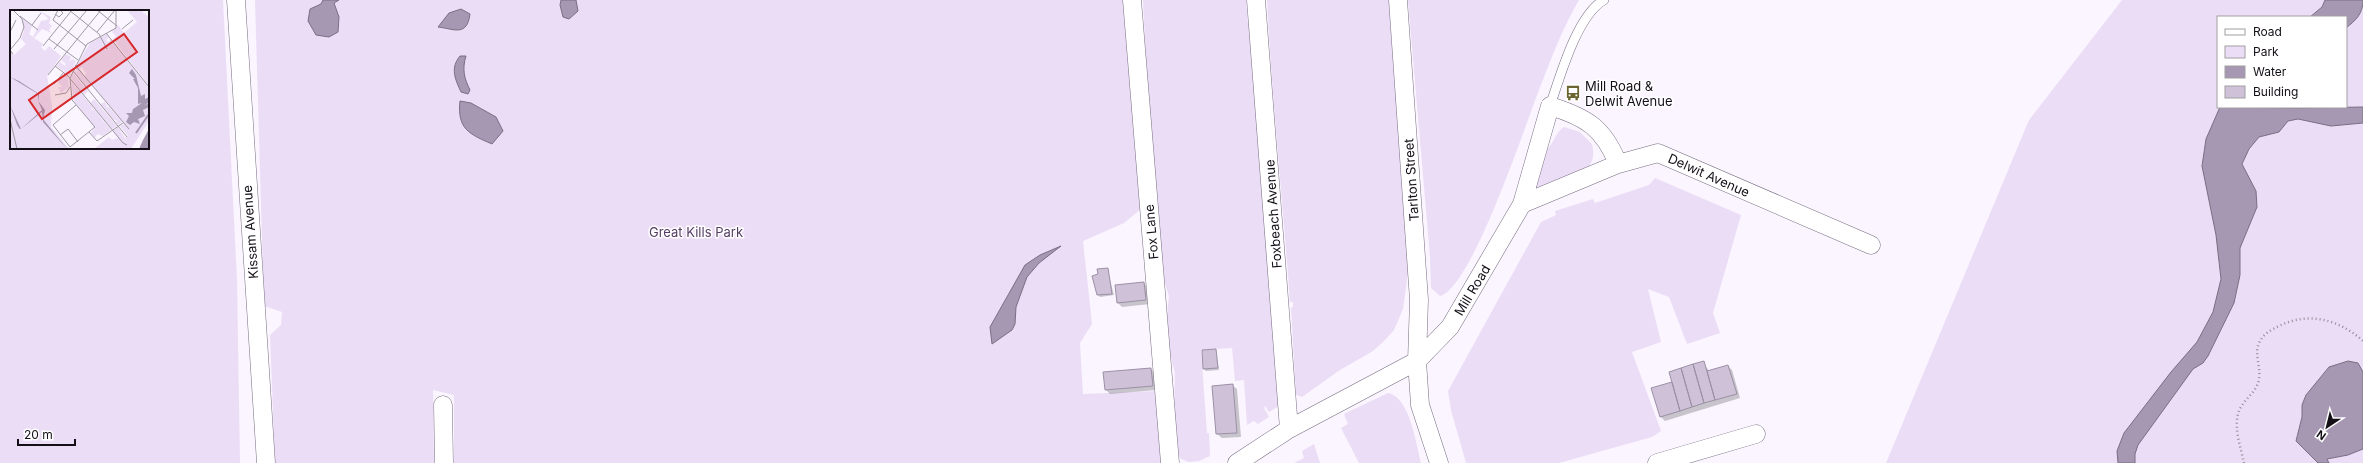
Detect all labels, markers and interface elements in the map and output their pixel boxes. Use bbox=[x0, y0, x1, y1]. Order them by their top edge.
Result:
inset map bbox=[10, 10, 149, 149]
legend bbox=[2217, 16, 2347, 108]
text: Road bbox=[2253, 24, 2282, 39]
text: Park bbox=[2253, 44, 2279, 59]
text: Water bbox=[2253, 64, 2287, 79]
place label: Mill Road & Delwit Avenue bbox=[1585, 78, 1672, 109]
bus stop icon: Mill Road & Delwit Avenue bbox=[1564, 84, 1582, 102]
text: Building bbox=[2253, 84, 2298, 99]
street label: Tarlton Street bbox=[1400, 138, 1422, 222]
street label: Delwit Avenue bbox=[1666, 150, 1752, 200]
street label: Foxbeach Avenue bbox=[1261, 159, 1285, 269]
street label: Kissam Avenue bbox=[239, 185, 261, 279]
street label: Fox Lane bbox=[1141, 204, 1161, 260]
park label: Great Kills Park bbox=[649, 224, 743, 240]
street label: Mill Road bbox=[1451, 262, 1493, 318]
north arrow bbox=[2307, 407, 2347, 447]
scale bar bbox=[18, 421, 75, 447]
text: 20 m bbox=[24, 427, 53, 442]
text: N bbox=[2314, 427, 2329, 443]

